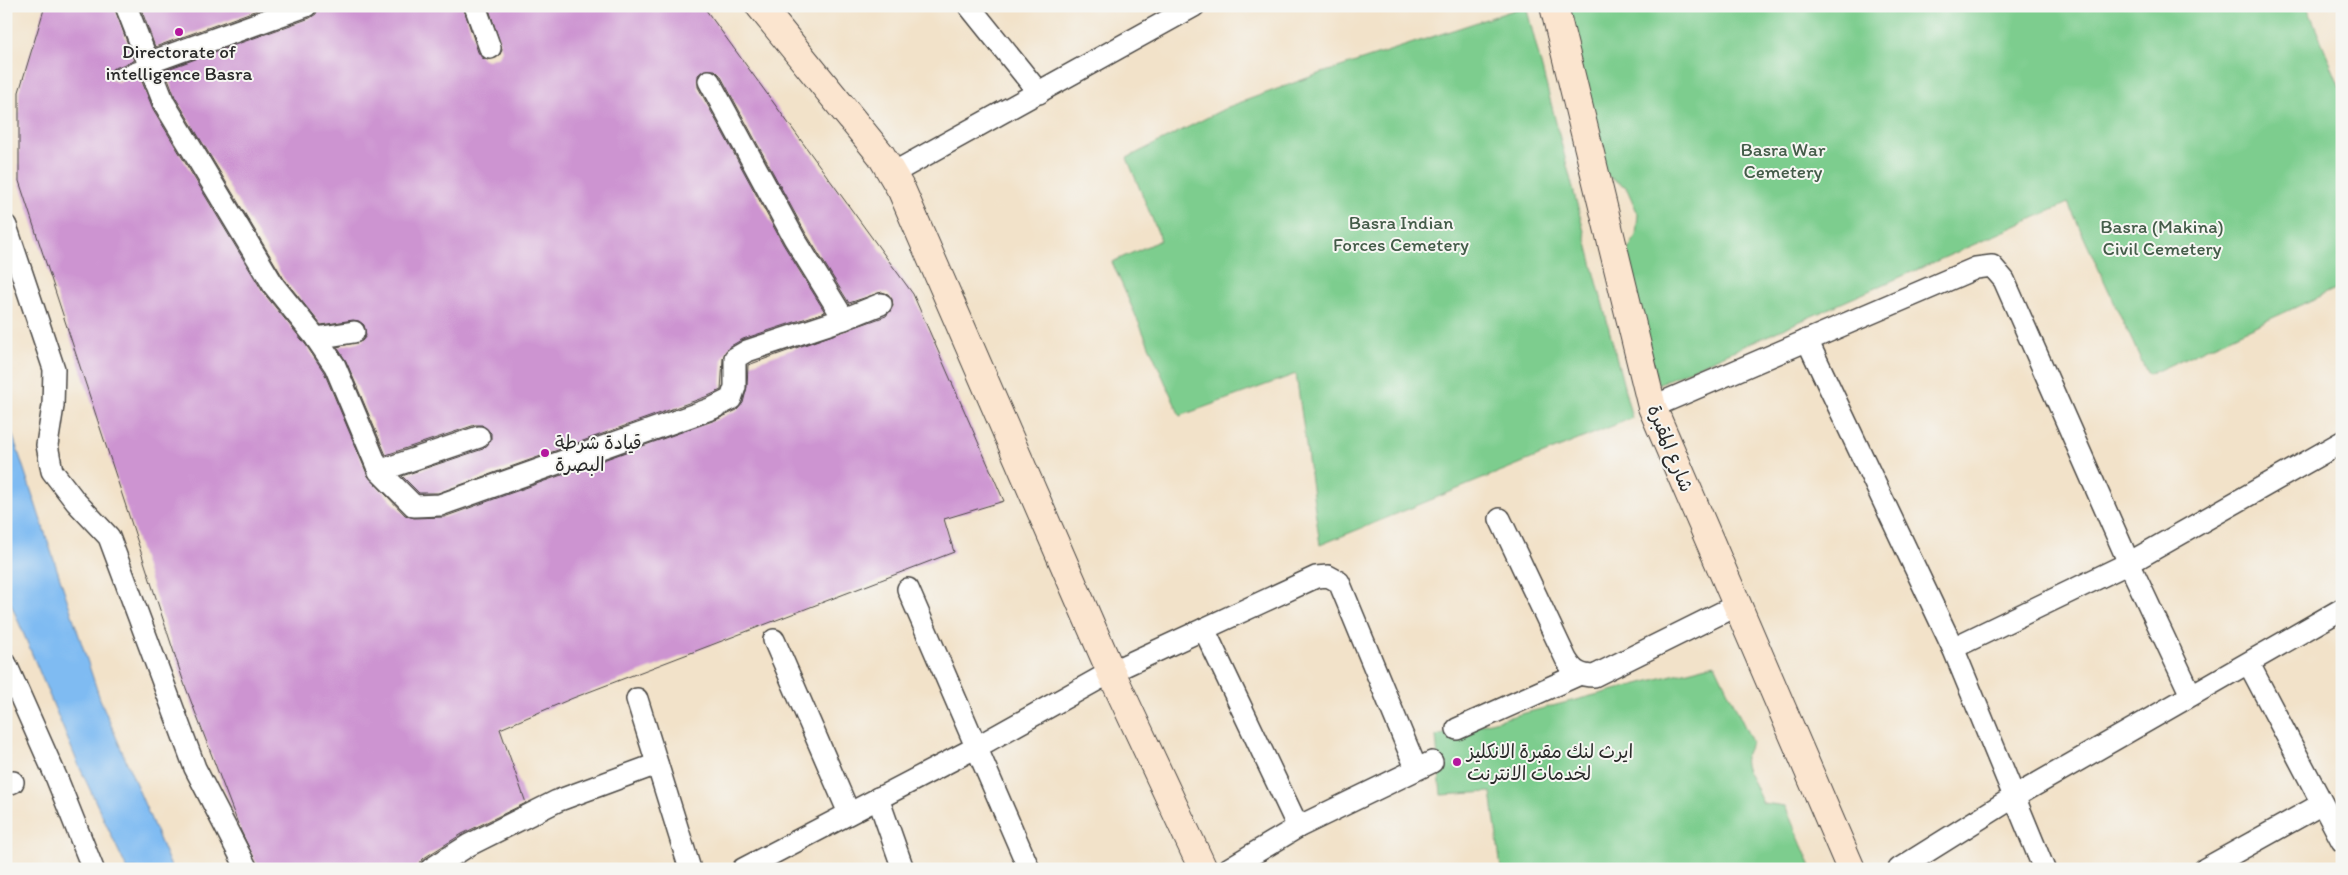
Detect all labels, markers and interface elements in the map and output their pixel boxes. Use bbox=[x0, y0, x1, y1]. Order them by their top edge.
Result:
marker: Directorate of intelligence Basra bbox=[173, 26, 185, 38]
place label: Directorate of intelligence Basra bbox=[105, 40, 253, 85]
park label: Basra War Cemetery bbox=[1740, 138, 1826, 183]
park label: Basra Indian Forces Cemetery bbox=[1333, 211, 1469, 256]
park label: Basra (Makina) Civil Cemetery bbox=[2100, 215, 2224, 260]
street label: شارع المقبرة bbox=[1641, 401, 1698, 496]
place label: قيادة شرطة البصرة bbox=[555, 431, 642, 476]
marker: قيادة شرطة البصرة bbox=[539, 447, 551, 459]
place label: ايرث لنك مقبرة الانكليز لخدمات الانترنت bbox=[1465, 740, 1633, 785]
marker: ايرث لنك مقبرة الانكليز لخدمات الانترنت bbox=[1451, 756, 1463, 768]

